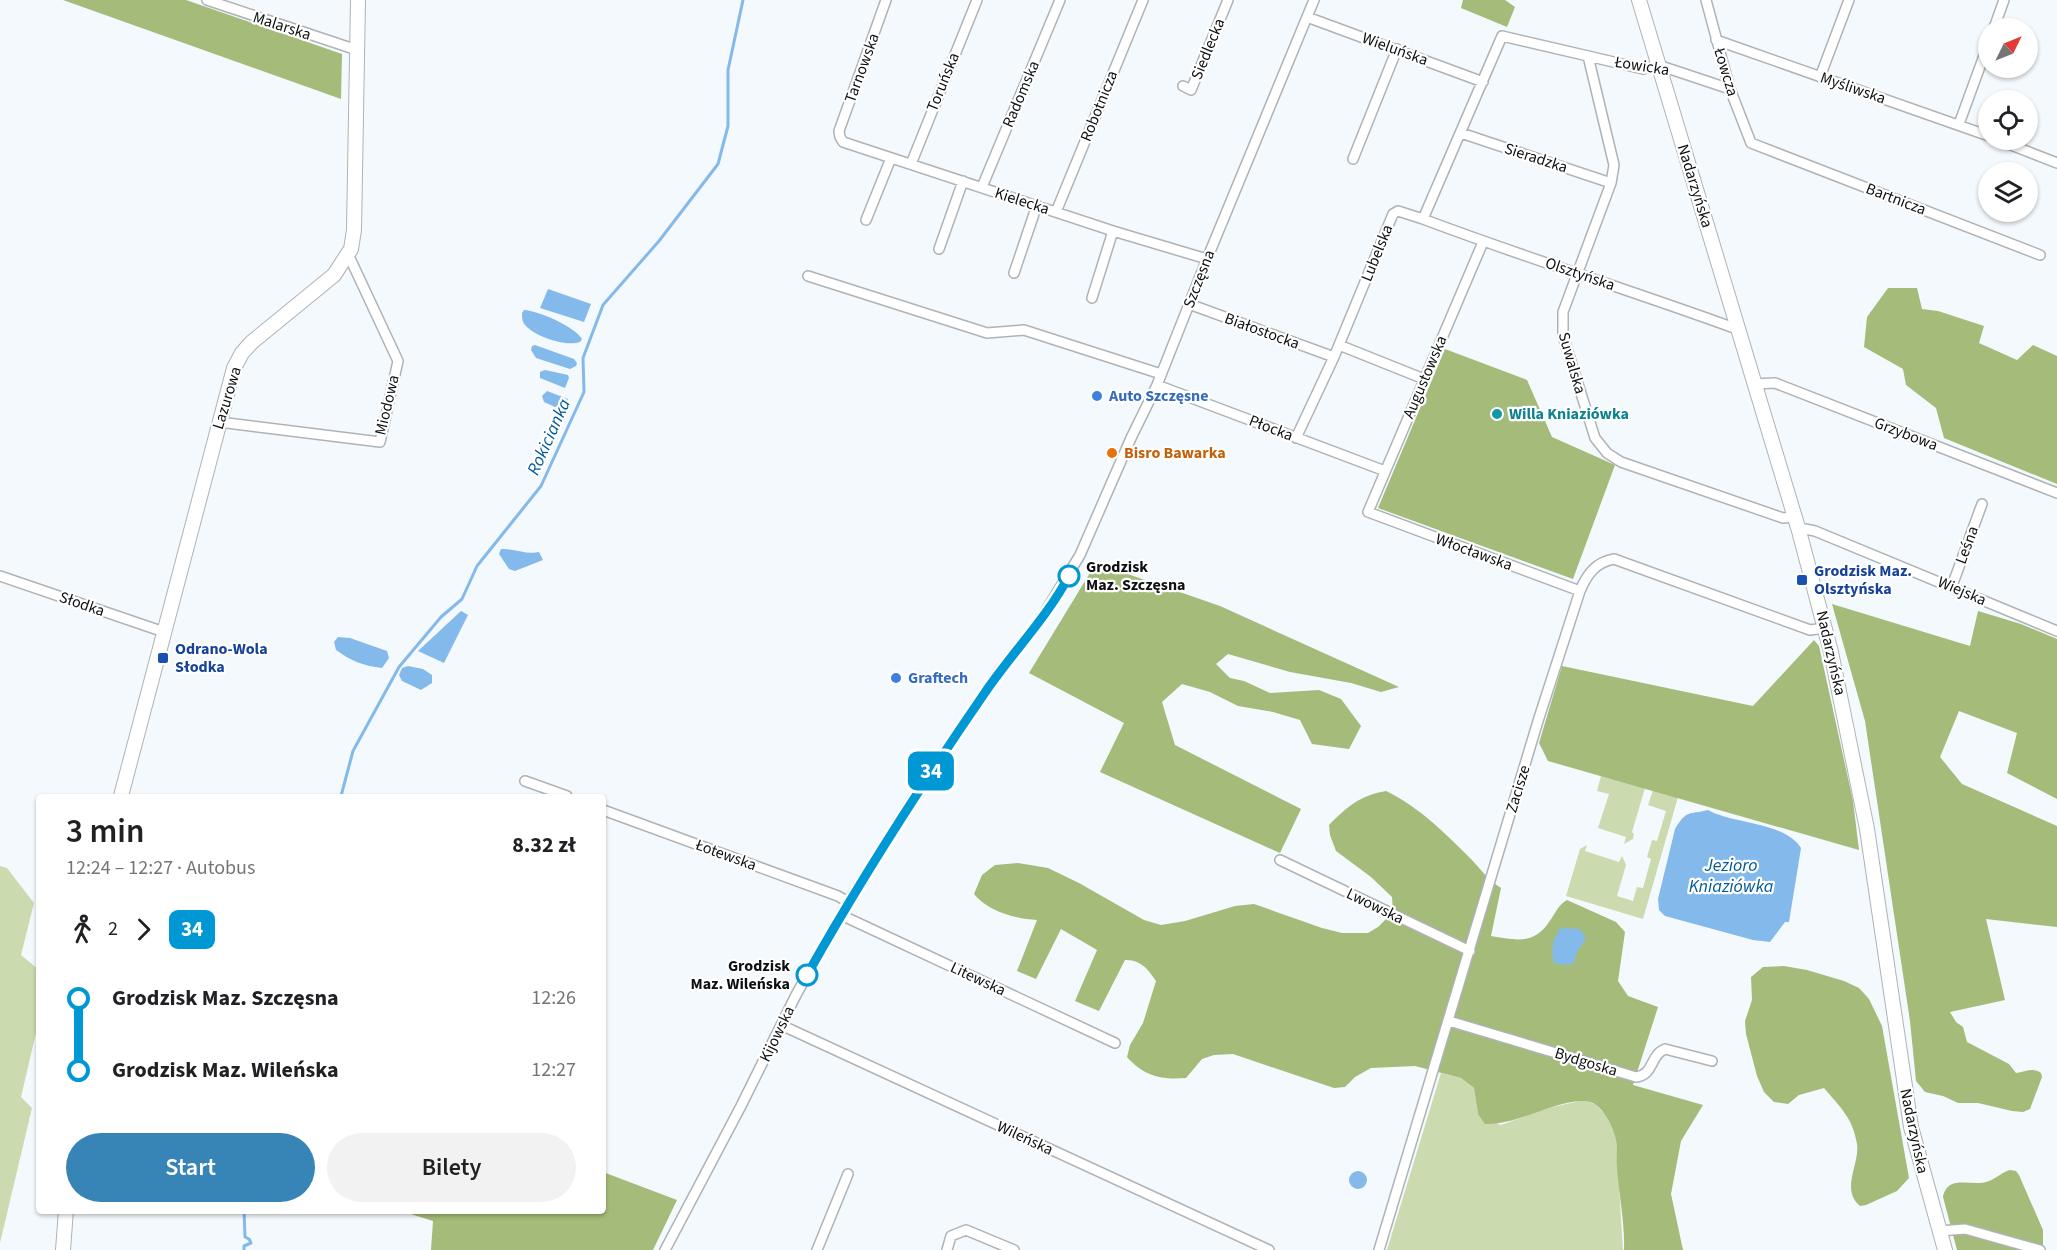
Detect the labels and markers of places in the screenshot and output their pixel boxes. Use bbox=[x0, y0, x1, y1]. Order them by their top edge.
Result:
place label: Auto Szczęsne bbox=[1108, 385, 1209, 407]
marker: Auto Szczęsne bbox=[1090, 389, 1104, 403]
place label: Willa Kniaziówka bbox=[1509, 403, 1629, 425]
marker: Willa Kniaziówka bbox=[1490, 407, 1504, 421]
place label: Bisro Bawarka bbox=[1124, 442, 1226, 464]
marker: Bisro Bawarka bbox=[1105, 446, 1119, 460]
place label: Grodzisk Maz. Szczęsna bbox=[1086, 556, 1186, 596]
place label: Grodzisk Maz. Olsztyńska bbox=[1814, 560, 1912, 600]
marker: Grodzisk Maz. Szczęsna bbox=[1058, 565, 1080, 587]
marker: Grodzisk Maz. Olsztyńska bbox=[1795, 573, 1809, 587]
place label: Odrano-Wola Słodka bbox=[175, 638, 268, 678]
marker: Odrano-Wola Słodka bbox=[156, 651, 170, 665]
place label: Graftech bbox=[908, 667, 968, 689]
marker: Graftech bbox=[889, 671, 903, 685]
place label: Grodzisk Maz. Wileńska bbox=[690, 955, 790, 995]
marker: Grodzisk Maz. Wileńska bbox=[796, 964, 818, 986]

